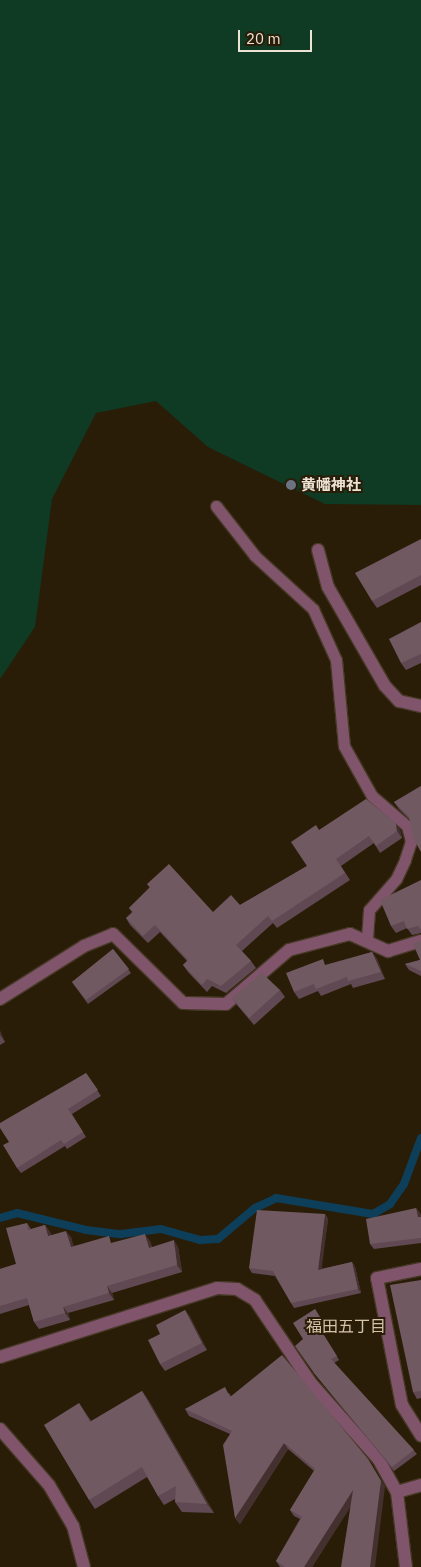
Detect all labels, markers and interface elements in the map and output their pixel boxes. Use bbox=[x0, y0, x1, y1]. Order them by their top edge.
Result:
scale bar bbox=[241, 20, 315, 52]
text: 20 m bbox=[246, 29, 281, 48]
place label: 黄幡神社 bbox=[301, 476, 361, 494]
marker: 黄幡神社 bbox=[285, 479, 297, 491]
district label: 福田五丁目 bbox=[306, 1316, 386, 1336]

